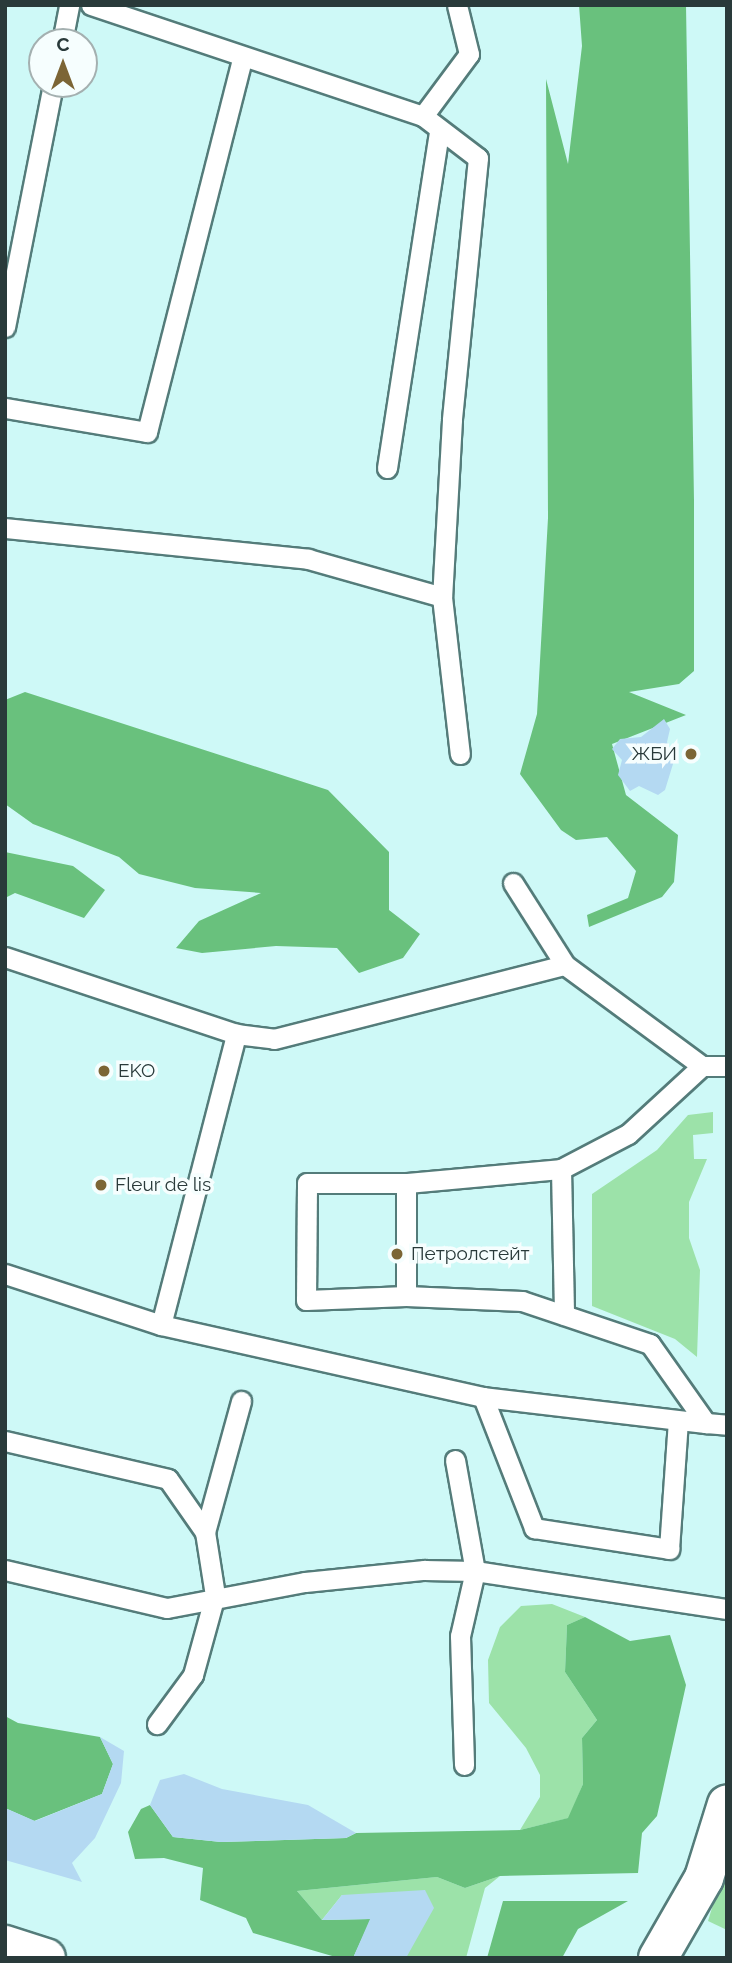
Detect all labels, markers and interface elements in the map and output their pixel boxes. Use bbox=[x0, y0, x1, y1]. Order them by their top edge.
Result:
north arrow bbox=[28, 28, 98, 98]
text: С bbox=[56, 33, 70, 55]
place label: ЖБИ bbox=[631, 743, 677, 765]
marker: ЖБИ bbox=[683, 746, 699, 762]
place label: EKO bbox=[118, 1060, 155, 1082]
marker: EKO bbox=[96, 1063, 112, 1079]
place label: Fleur de lis bbox=[115, 1174, 212, 1196]
marker: Fleur de lis bbox=[93, 1177, 109, 1193]
place label: Петролстейт bbox=[411, 1243, 530, 1265]
marker: Петролстейт bbox=[389, 1246, 405, 1262]

